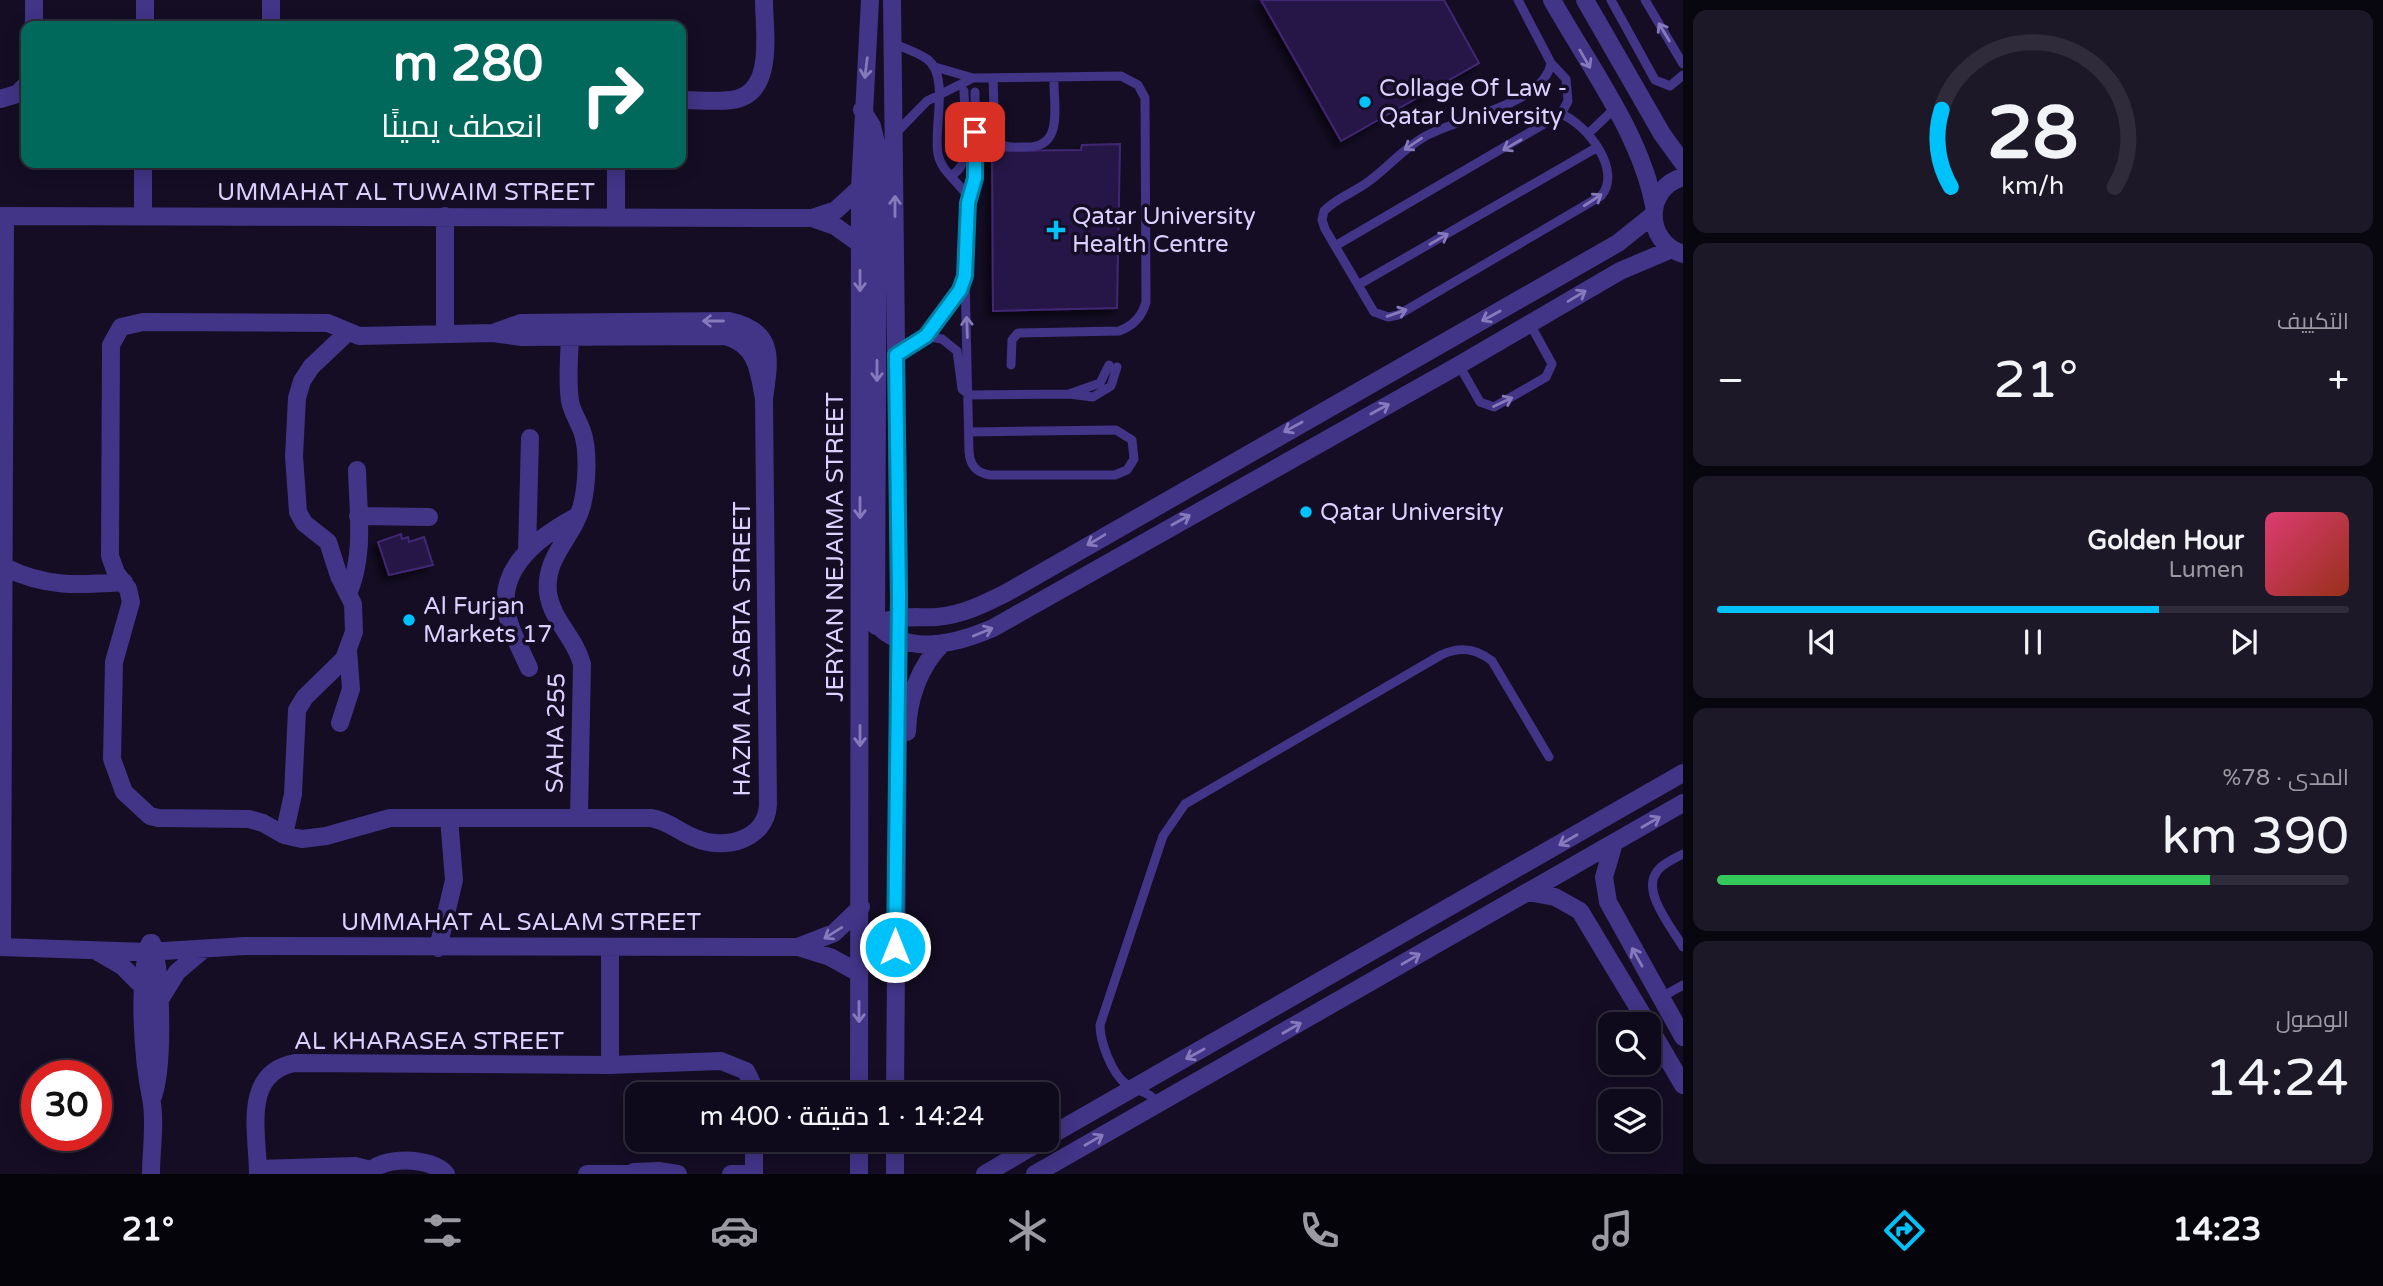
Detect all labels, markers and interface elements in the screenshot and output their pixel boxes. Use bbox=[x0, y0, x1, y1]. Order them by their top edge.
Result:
one-way arrow bbox=[1657, 22, 1671, 42]
text: 280 m bbox=[393, 35, 543, 94]
icon: right bbox=[567, 49, 658, 140]
one-way arrow bbox=[1578, 49, 1592, 69]
one-way arrow bbox=[860, 56, 873, 79]
place label: Collage Of Law - Qatar University bbox=[1379, 74, 1567, 131]
text: 28 bbox=[1987, 91, 2079, 179]
marker: Collage Of Law - Qatar University bbox=[1357, 94, 1373, 110]
pin bbox=[945, 102, 1005, 162]
text: انعطف يمينًا bbox=[381, 108, 543, 146]
icon: arrive bbox=[956, 113, 994, 151]
one-way arrow bbox=[1404, 137, 1423, 151]
one-way arrow bbox=[1503, 138, 1523, 152]
text: km/h bbox=[2002, 171, 2064, 201]
street label: UMMAHAT AL TUWAIM STREET bbox=[217, 178, 595, 207]
one-way arrow bbox=[1583, 193, 1603, 207]
one-way arrow bbox=[888, 194, 902, 217]
place label: Qatar University Health Centre bbox=[1072, 202, 1256, 259]
marker: Qatar University Health Centre bbox=[1046, 220, 1066, 240]
one-way arrow bbox=[1428, 231, 1448, 245]
one-way arrow bbox=[853, 269, 867, 292]
one-way arrow bbox=[1566, 289, 1586, 303]
one-way arrow bbox=[1385, 306, 1407, 318]
text: التكييف bbox=[2277, 308, 2349, 336]
one-way arrow bbox=[1482, 309, 1502, 323]
one-way arrow bbox=[701, 314, 724, 328]
one-way arrow bbox=[960, 315, 973, 338]
text: 21° bbox=[1993, 349, 2078, 412]
text: − bbox=[1717, 358, 1744, 404]
text: + bbox=[2328, 358, 2349, 404]
one-way arrow bbox=[870, 359, 884, 382]
street label: JERYAN NEJAIMA STREET bbox=[821, 392, 850, 702]
one-way arrow bbox=[1492, 394, 1513, 408]
one-way arrow bbox=[1369, 402, 1389, 416]
one-way arrow bbox=[1283, 421, 1304, 434]
one-way arrow bbox=[853, 497, 867, 520]
place label: Qatar University bbox=[1320, 498, 1504, 527]
street label: HAZM AL SABTA STREET bbox=[728, 501, 757, 797]
marker: Qatar University bbox=[1298, 504, 1314, 520]
one-way arrow bbox=[1170, 513, 1190, 527]
text: Golden Hour bbox=[2087, 525, 2244, 556]
one-way arrow bbox=[1086, 533, 1106, 547]
text: Lumen bbox=[2169, 556, 2244, 584]
place label: Al Furjan Markets 17 bbox=[423, 592, 552, 649]
marker: Al Furjan Markets 17 bbox=[401, 612, 417, 628]
icon: previous bbox=[1803, 623, 1841, 661]
icon: pause bbox=[2014, 623, 2052, 661]
icon: next bbox=[2225, 623, 2263, 661]
one-way arrow bbox=[971, 624, 993, 637]
street label: SAHA 255 bbox=[540, 673, 572, 793]
one-way arrow bbox=[853, 724, 867, 747]
text: المدى · 78% bbox=[2222, 764, 2349, 792]
text: 390 km bbox=[2161, 805, 2349, 868]
one-way arrow bbox=[1640, 815, 1660, 829]
one-way arrow bbox=[1558, 833, 1578, 847]
street label: UMMAHAT AL SALAM STREET bbox=[341, 908, 701, 937]
position arrow bbox=[858, 910, 932, 984]
one-way arrow bbox=[824, 926, 844, 940]
one-way arrow bbox=[1630, 947, 1644, 967]
one-way arrow bbox=[1400, 952, 1420, 966]
one-way arrow bbox=[852, 1001, 866, 1024]
text: الوصول bbox=[2276, 1006, 2349, 1034]
map controls bbox=[1598, 1012, 1661, 1152]
button: search bbox=[1598, 1012, 1661, 1075]
one-way arrow bbox=[1281, 1020, 1301, 1034]
street label: AL KHARASEA STREET bbox=[294, 1027, 564, 1056]
one-way arrow bbox=[1185, 1047, 1205, 1061]
text: 14:24 bbox=[2205, 1047, 2349, 1110]
speed limit sign: 30 bbox=[21, 1060, 112, 1151]
button: layers bbox=[1598, 1089, 1661, 1152]
text: 14:24 · 1 دقيقة · 400 m bbox=[700, 1101, 984, 1132]
one-way arrow bbox=[1084, 1133, 1104, 1147]
icon: filters bbox=[418, 1206, 467, 1255]
icon: car bbox=[710, 1206, 759, 1255]
icon: climate bbox=[1003, 1206, 1052, 1255]
icon: phone bbox=[1295, 1206, 1344, 1255]
icon: music bbox=[1588, 1206, 1637, 1255]
icon: directions bbox=[1880, 1206, 1929, 1255]
text: 21° bbox=[122, 1211, 174, 1249]
text: 14:23 bbox=[2173, 1211, 2261, 1249]

